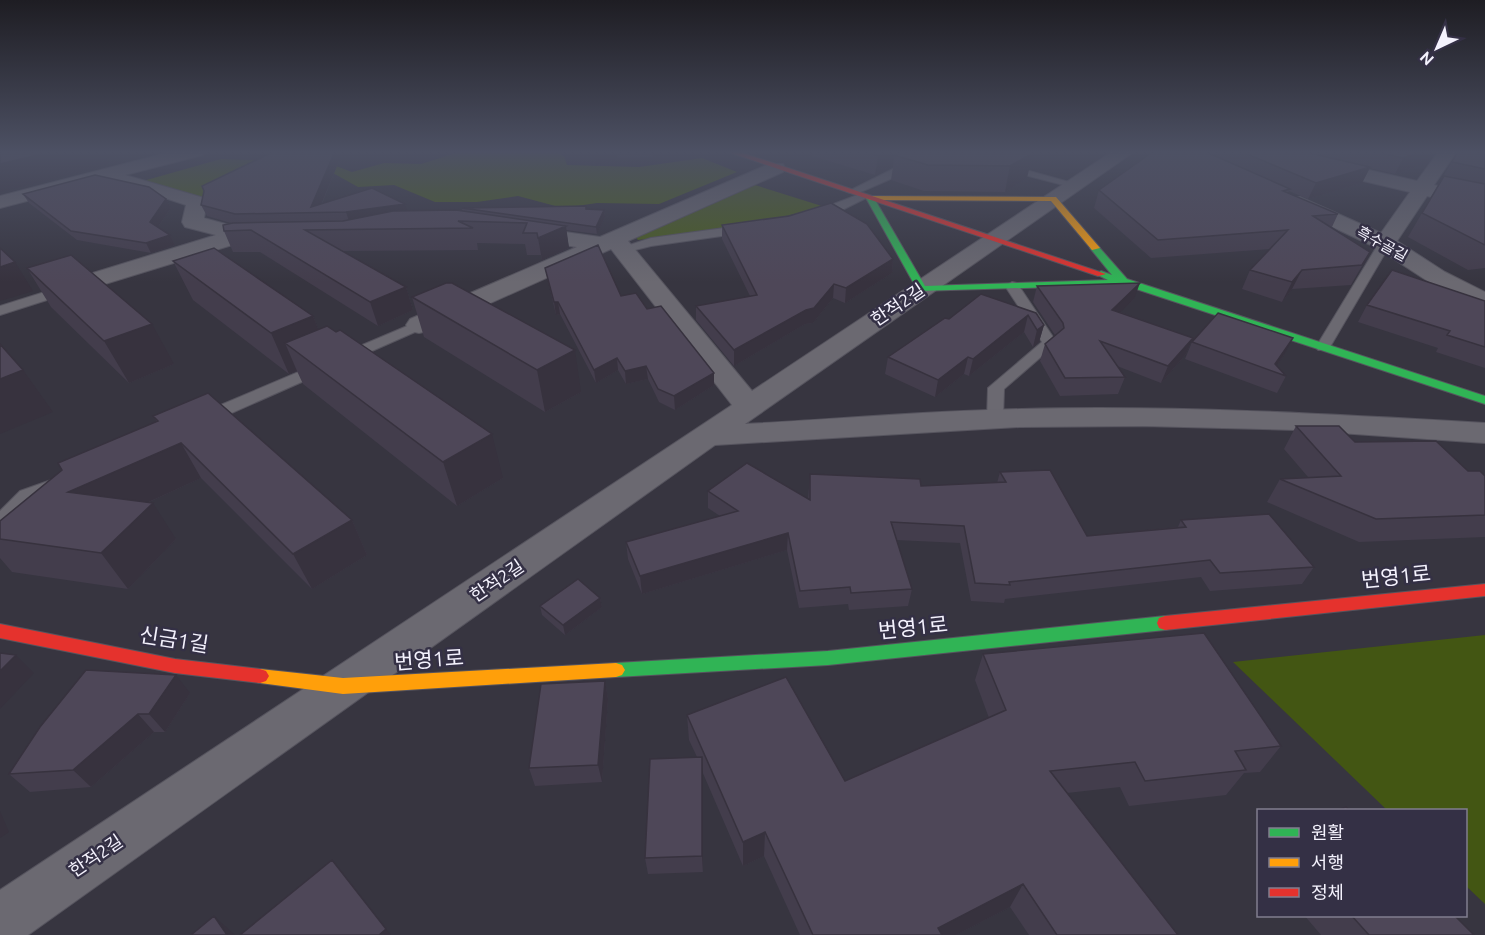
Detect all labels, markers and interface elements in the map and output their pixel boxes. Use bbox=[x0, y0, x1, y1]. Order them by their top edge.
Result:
north arrow bbox=[1407, 18, 1467, 78]
text: N bbox=[1416, 48, 1437, 69]
street label: 흑수골길 bbox=[1354, 223, 1411, 264]
street label: 한적2길 bbox=[867, 279, 928, 329]
street label: 한적2길 bbox=[466, 555, 527, 605]
street label: 번영1로 bbox=[1360, 560, 1432, 592]
street label: 번영1로 bbox=[877, 611, 949, 643]
street label: 신금1길 bbox=[138, 622, 211, 656]
street label: 번영1로 bbox=[393, 645, 465, 673]
legend bbox=[1257, 809, 1467, 917]
text: 원활 bbox=[1311, 822, 1344, 842]
street label: 한적2길 bbox=[65, 830, 126, 880]
text: 서행 bbox=[1311, 852, 1344, 872]
text: 정체 bbox=[1311, 882, 1344, 902]

